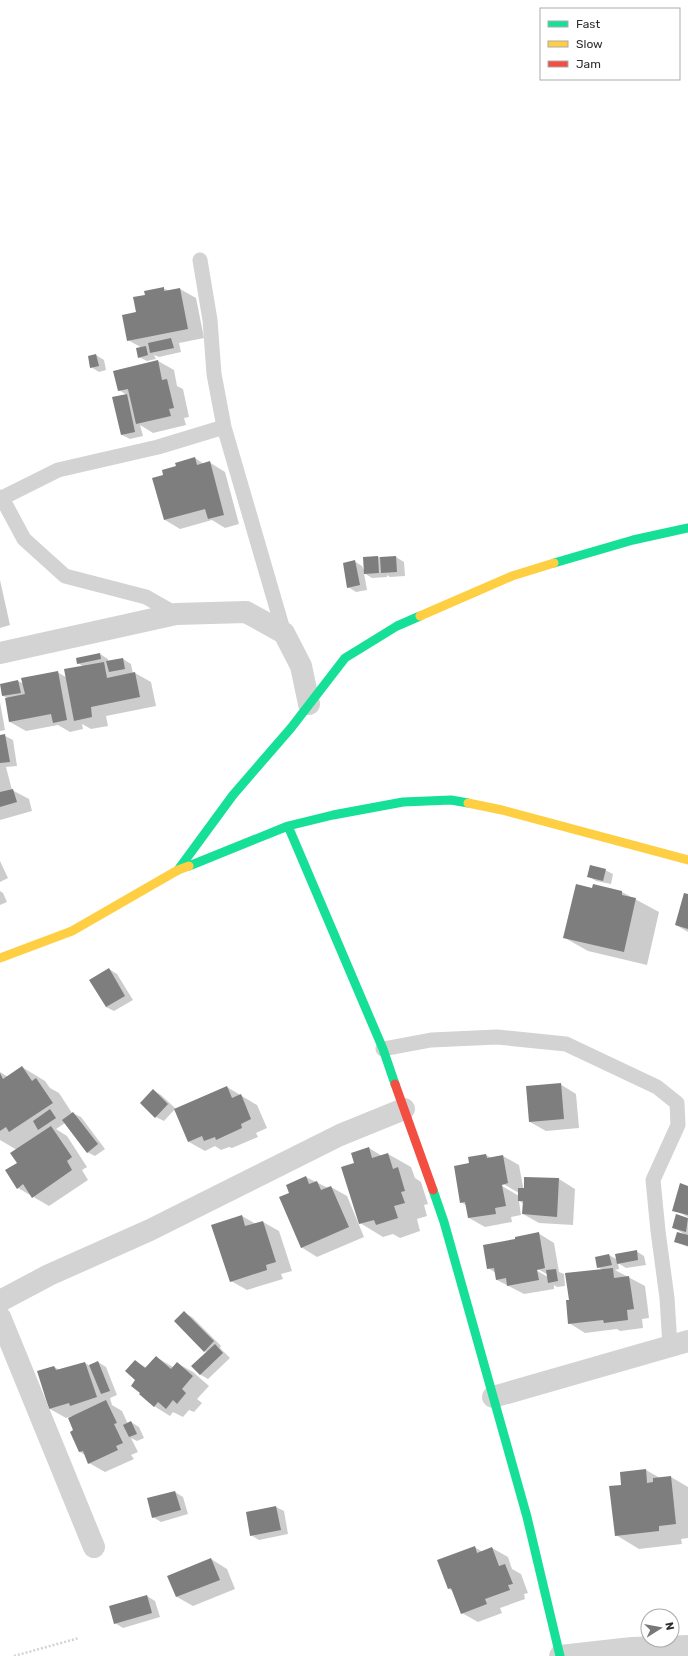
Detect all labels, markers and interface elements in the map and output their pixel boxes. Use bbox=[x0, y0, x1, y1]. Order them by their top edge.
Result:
legend bbox=[540, 8, 680, 80]
text: Fast bbox=[576, 17, 600, 31]
text: Slow bbox=[576, 37, 603, 51]
text: Jam bbox=[576, 57, 601, 71]
north arrow bbox=[640, 1608, 680, 1648]
text: N bbox=[662, 1621, 676, 1631]

